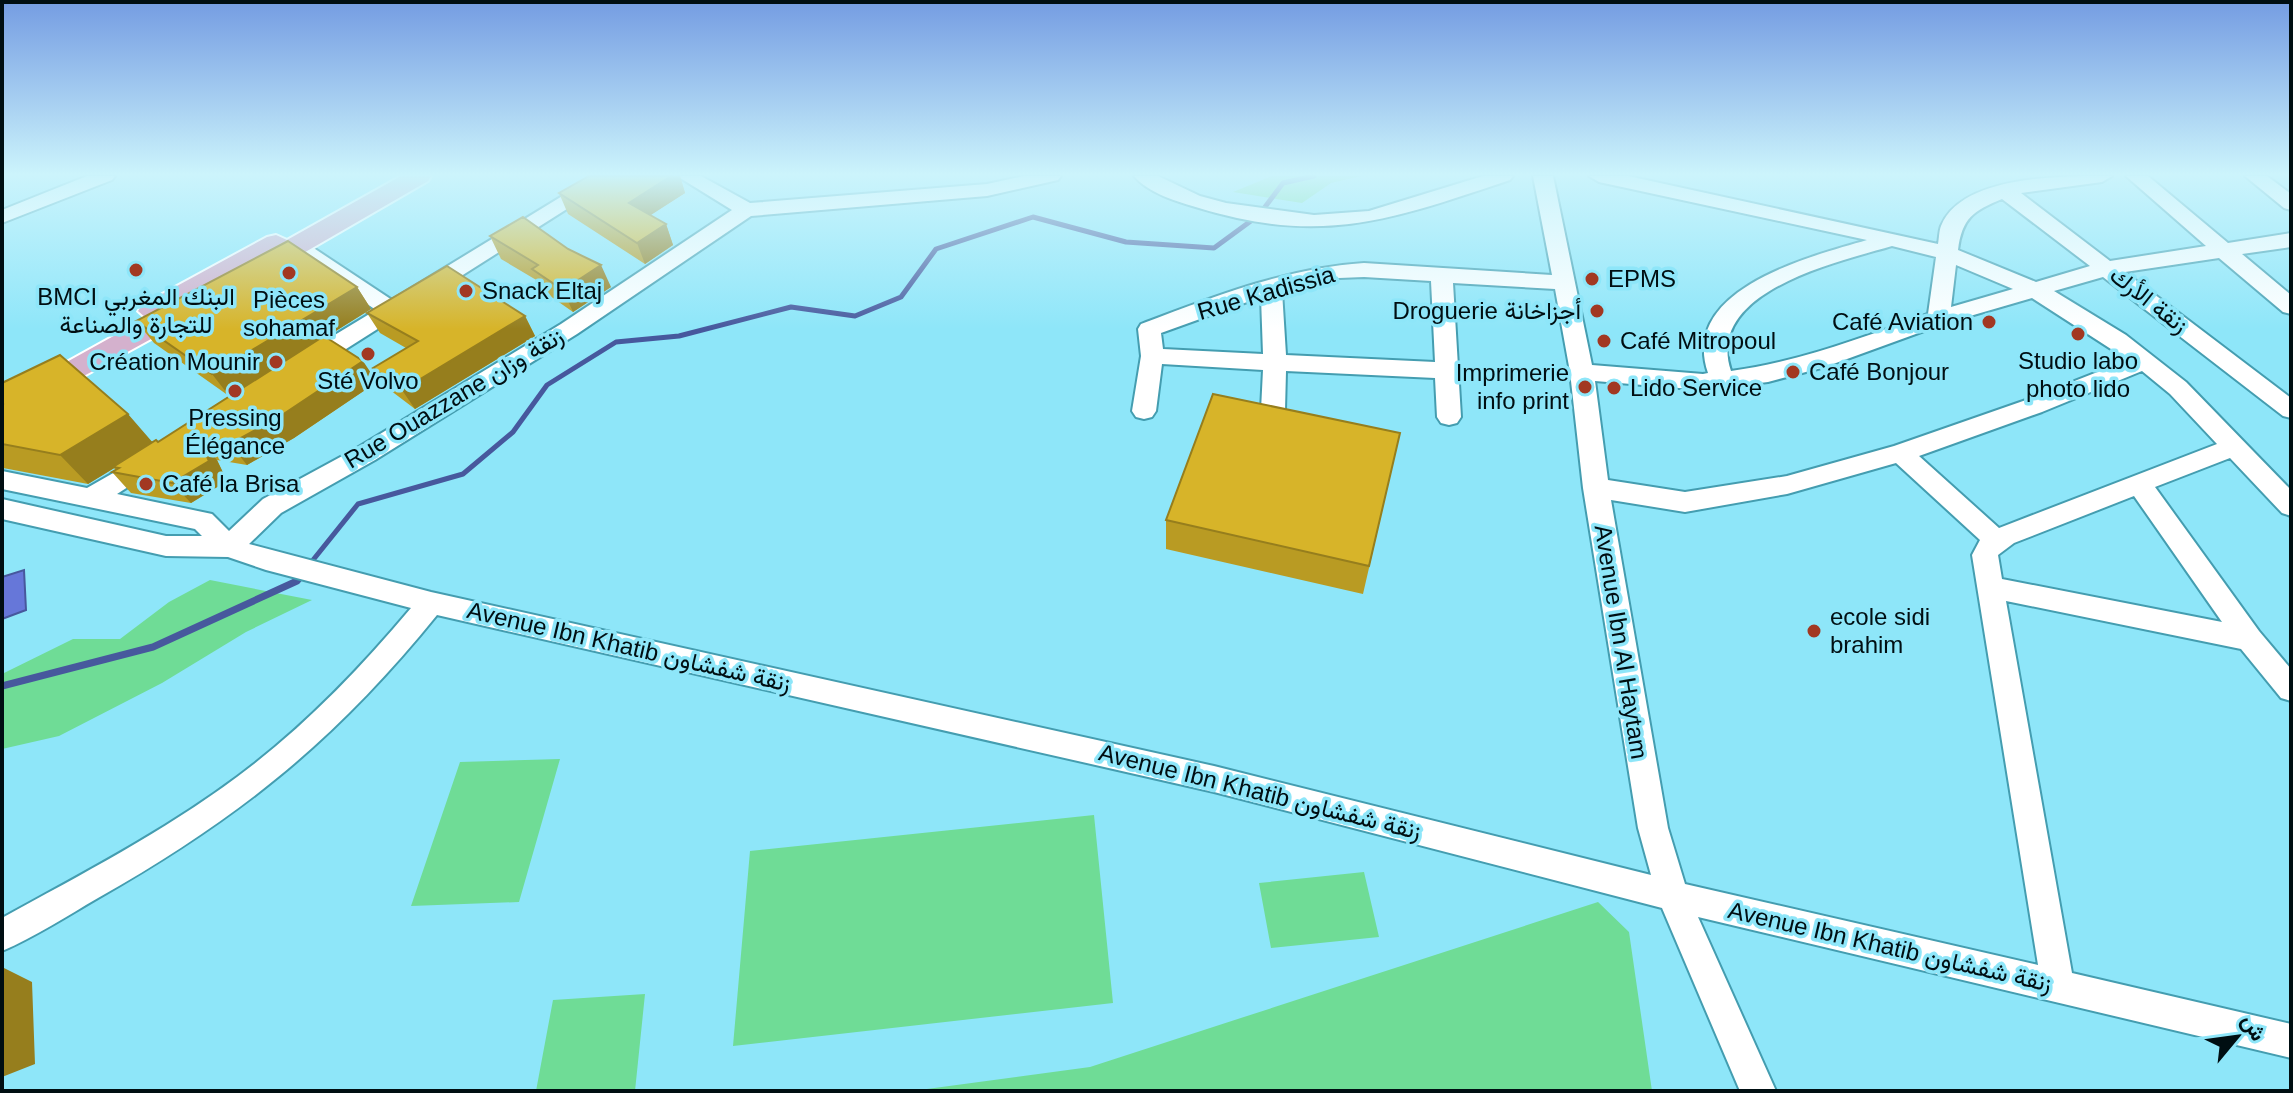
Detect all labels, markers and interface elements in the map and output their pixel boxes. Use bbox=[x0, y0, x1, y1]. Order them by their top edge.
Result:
street label: Rue Kadissia bbox=[1194, 260, 1338, 325]
marker: BMCI البنك المغربي للتجارة والصناعة bbox=[127, 261, 145, 279]
street label: زنقة الأرك bbox=[2104, 261, 2194, 340]
marker: Pièces sohamaf bbox=[280, 264, 298, 282]
place label: EPMS bbox=[1608, 265, 1676, 292]
marker: EPMS bbox=[1583, 270, 1601, 288]
place label: Snack Eltaj bbox=[482, 277, 602, 304]
marker: Snack Eltaj bbox=[457, 282, 475, 300]
place label: BMCI البنك المغربي للتجارة والصناعة bbox=[37, 283, 235, 340]
place label: Pièces sohamaf bbox=[243, 286, 335, 341]
place label: Droguerie أجزاخانة bbox=[1392, 297, 1581, 326]
marker: Droguerie أجزاخانة bbox=[1588, 302, 1606, 320]
place label: Café Aviation bbox=[1832, 308, 1973, 335]
marker: Café Aviation bbox=[1980, 313, 1998, 331]
street label: Rue Ouazzane زنقة وزان bbox=[340, 322, 569, 475]
marker: Studio labo photo lido bbox=[2069, 325, 2087, 343]
place label: Café Mitropoul bbox=[1620, 327, 1776, 354]
marker: Café Mitropoul bbox=[1595, 332, 1613, 350]
marker: Sté Volvo bbox=[359, 345, 377, 363]
place label: Studio labo photo lido bbox=[2018, 347, 2138, 402]
place label: Création Mounir bbox=[89, 348, 260, 375]
marker: Création Mounir bbox=[267, 353, 285, 371]
place label: Café Bonjour bbox=[1809, 358, 1949, 385]
place label: Imprimerie info print bbox=[1456, 359, 1569, 414]
marker: Café Bonjour bbox=[1784, 363, 1802, 381]
place label: Sté Volvo bbox=[317, 367, 419, 394]
place label: Lido Service bbox=[1630, 374, 1762, 401]
marker: Imprimerie info print bbox=[1576, 378, 1594, 396]
marker: Lido Service bbox=[1605, 379, 1623, 397]
marker: Pressing Élégance bbox=[226, 382, 244, 400]
place label: Pressing Élégance bbox=[185, 404, 285, 459]
place label: Café la Brisa bbox=[162, 470, 300, 497]
marker: Café la Brisa bbox=[137, 475, 155, 493]
street label: Avenue Ibn Al Haytam bbox=[1590, 523, 1653, 761]
street label: Avenue Ibn Khatib زنقة شفشاون bbox=[464, 596, 793, 699]
place label: ecole sidi brahim bbox=[1830, 603, 1930, 658]
marker: ecole sidi brahim bbox=[1805, 622, 1823, 640]
street label: Avenue Ibn Khatib زنقة شفشاون bbox=[1096, 738, 1424, 847]
street label: Avenue Ibn Khatib زنقة شفشاون bbox=[1725, 896, 2054, 999]
north arrow bbox=[2197, 997, 2277, 1077]
text: ش bbox=[2236, 1010, 2271, 1046]

